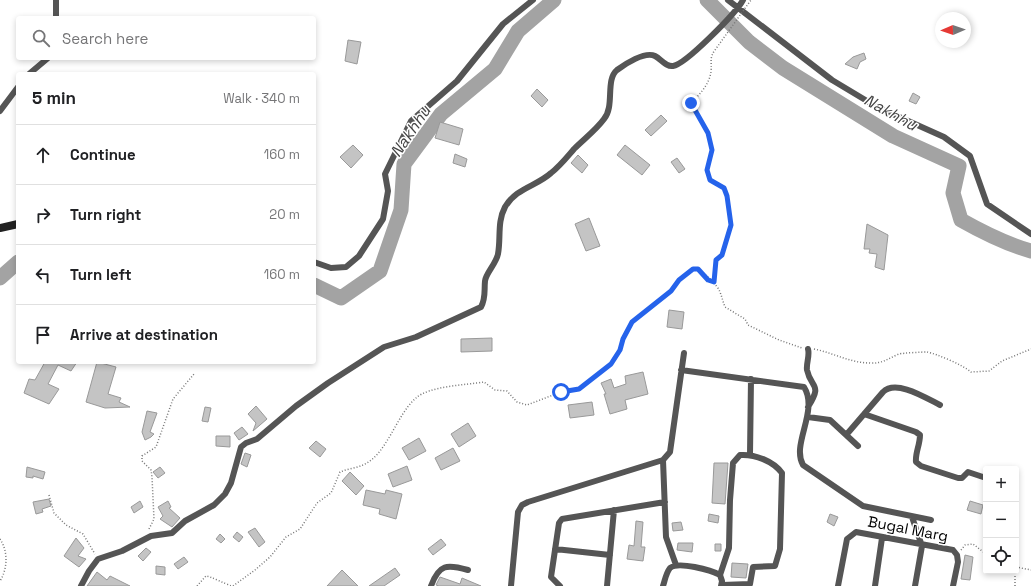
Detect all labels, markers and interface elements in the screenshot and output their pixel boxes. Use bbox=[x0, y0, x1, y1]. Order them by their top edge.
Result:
north arrow bbox=[935, 12, 971, 48]
search box bbox=[16, 16, 316, 60]
icon: search bbox=[30, 27, 52, 49]
text: Search here bbox=[62, 29, 148, 48]
text: 5 min bbox=[32, 87, 76, 109]
water label: Nakhhu bbox=[860, 89, 922, 136]
text: Walk · 340 m bbox=[223, 90, 300, 107]
route end bbox=[682, 94, 700, 112]
water label: Nakhhu bbox=[386, 100, 436, 161]
icon: ahead bbox=[32, 144, 54, 166]
text: Continue bbox=[70, 145, 136, 164]
text: 160 m bbox=[264, 146, 300, 163]
icon: right bbox=[32, 204, 54, 226]
text: Turn right bbox=[70, 205, 141, 224]
text: 20 m bbox=[269, 206, 300, 223]
icon: left bbox=[32, 264, 54, 286]
text: Turn left bbox=[70, 265, 132, 284]
text: 160 m bbox=[264, 266, 300, 283]
icon: arrive bbox=[32, 324, 54, 346]
text: Arrive at destination bbox=[70, 325, 218, 344]
route start bbox=[552, 383, 570, 401]
map controls bbox=[983, 466, 1019, 574]
button: + bbox=[983, 466, 1019, 502]
button: − bbox=[983, 502, 1019, 538]
street label: Bugal Marg bbox=[866, 511, 950, 546]
button: locate bbox=[983, 538, 1019, 574]

